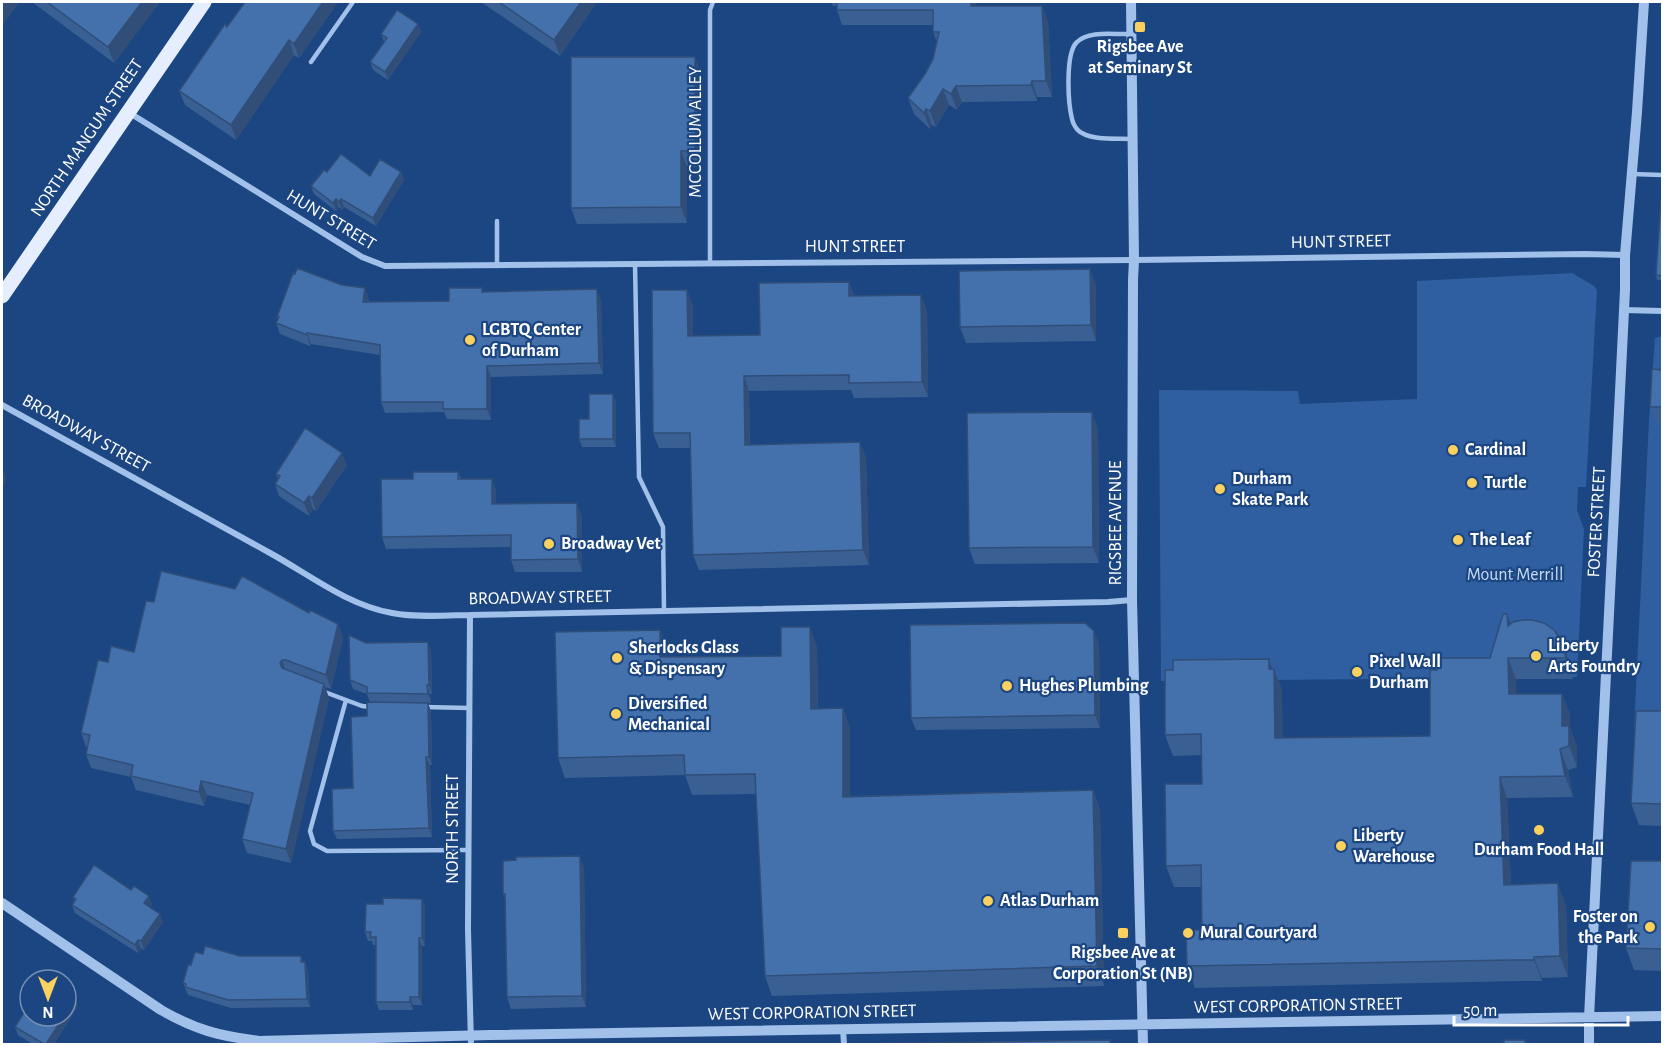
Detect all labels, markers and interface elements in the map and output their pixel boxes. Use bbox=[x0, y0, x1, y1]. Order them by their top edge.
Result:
marker: Rigsbee Ave at Seminary St bbox=[1133, 20, 1147, 34]
place label: Rigsbee Ave at Seminary St bbox=[1088, 38, 1192, 77]
street label: NORTH MANGUM STREET bbox=[28, 56, 147, 220]
street label: MCCOLLUM ALLEY bbox=[687, 66, 705, 198]
street label: HUNT STREET bbox=[283, 186, 379, 254]
street label: HUNT STREET bbox=[1291, 232, 1392, 252]
street label: HUNT STREET bbox=[805, 238, 905, 256]
place label: LGBTQ Center of Durham bbox=[482, 321, 582, 360]
marker: LGBTQ Center of Durham bbox=[463, 333, 477, 347]
street label: BROADWAY STREET bbox=[19, 391, 153, 477]
place label: Cardinal bbox=[1465, 441, 1526, 459]
marker: Cardinal bbox=[1446, 443, 1460, 457]
street label: RIGSBEE AVENUE bbox=[1107, 460, 1125, 585]
street label: FOSTER STREET bbox=[1585, 466, 1609, 578]
place label: Durham Skate Park bbox=[1232, 470, 1308, 509]
place label: Turtle bbox=[1484, 474, 1527, 492]
marker: Turtle bbox=[1465, 476, 1479, 490]
marker: Durham Skate Park bbox=[1213, 482, 1227, 496]
place label: The Leaf bbox=[1470, 531, 1533, 549]
marker: The Leaf bbox=[1451, 533, 1465, 547]
place label: Broadway Vet bbox=[561, 535, 661, 553]
marker: Broadway Vet bbox=[542, 537, 556, 551]
park label: Mount Merrill bbox=[1467, 566, 1563, 584]
street label: BROADWAY STREET bbox=[468, 588, 612, 608]
place label: Liberty Arts Foundry bbox=[1548, 637, 1641, 676]
place label: Sherlocks Glass & Dispensary bbox=[629, 639, 739, 678]
marker: Liberty Arts Foundry bbox=[1529, 649, 1543, 663]
marker: Sherlocks Glass & Dispensary bbox=[610, 651, 624, 665]
place label: Pixel Wall Durham bbox=[1369, 653, 1441, 692]
marker: Pixel Wall Durham bbox=[1350, 665, 1364, 679]
place label: Hughes Plumbing bbox=[1019, 677, 1150, 695]
marker: Hughes Plumbing bbox=[1000, 679, 1014, 693]
place label: Diversified Mechanical bbox=[628, 695, 710, 734]
marker: Diversified Mechanical bbox=[609, 707, 623, 721]
street label: NORTH STREET bbox=[444, 774, 462, 884]
marker: Durham Food Hall bbox=[1532, 823, 1546, 837]
place label: Liberty Warehouse bbox=[1353, 827, 1435, 866]
marker: Liberty Warehouse bbox=[1334, 839, 1348, 853]
place label: Durham Food Hall bbox=[1474, 841, 1604, 859]
place label: Atlas Durham bbox=[1000, 892, 1099, 910]
marker: Atlas Durham bbox=[981, 894, 995, 908]
place label: Foster on the Park bbox=[1573, 908, 1638, 947]
marker: Foster on the Park bbox=[1643, 920, 1657, 934]
place label: Mural Courtyard bbox=[1200, 924, 1318, 942]
marker: Rigsbee Ave at Corporation St (NB) bbox=[1116, 926, 1130, 940]
marker: Mural Courtyard bbox=[1181, 926, 1195, 940]
place label: Rigsbee Ave at Corporation St (NB) bbox=[1053, 944, 1193, 983]
north arrow bbox=[18, 968, 78, 1028]
scale bar bbox=[1454, 989, 1628, 1027]
street label: WEST CORPORATION STREET bbox=[1193, 995, 1403, 1017]
street label: WEST CORPORATION STREET bbox=[707, 1002, 917, 1024]
text: 50 m bbox=[1463, 1002, 1497, 1020]
text: N bbox=[42, 1004, 54, 1020]

